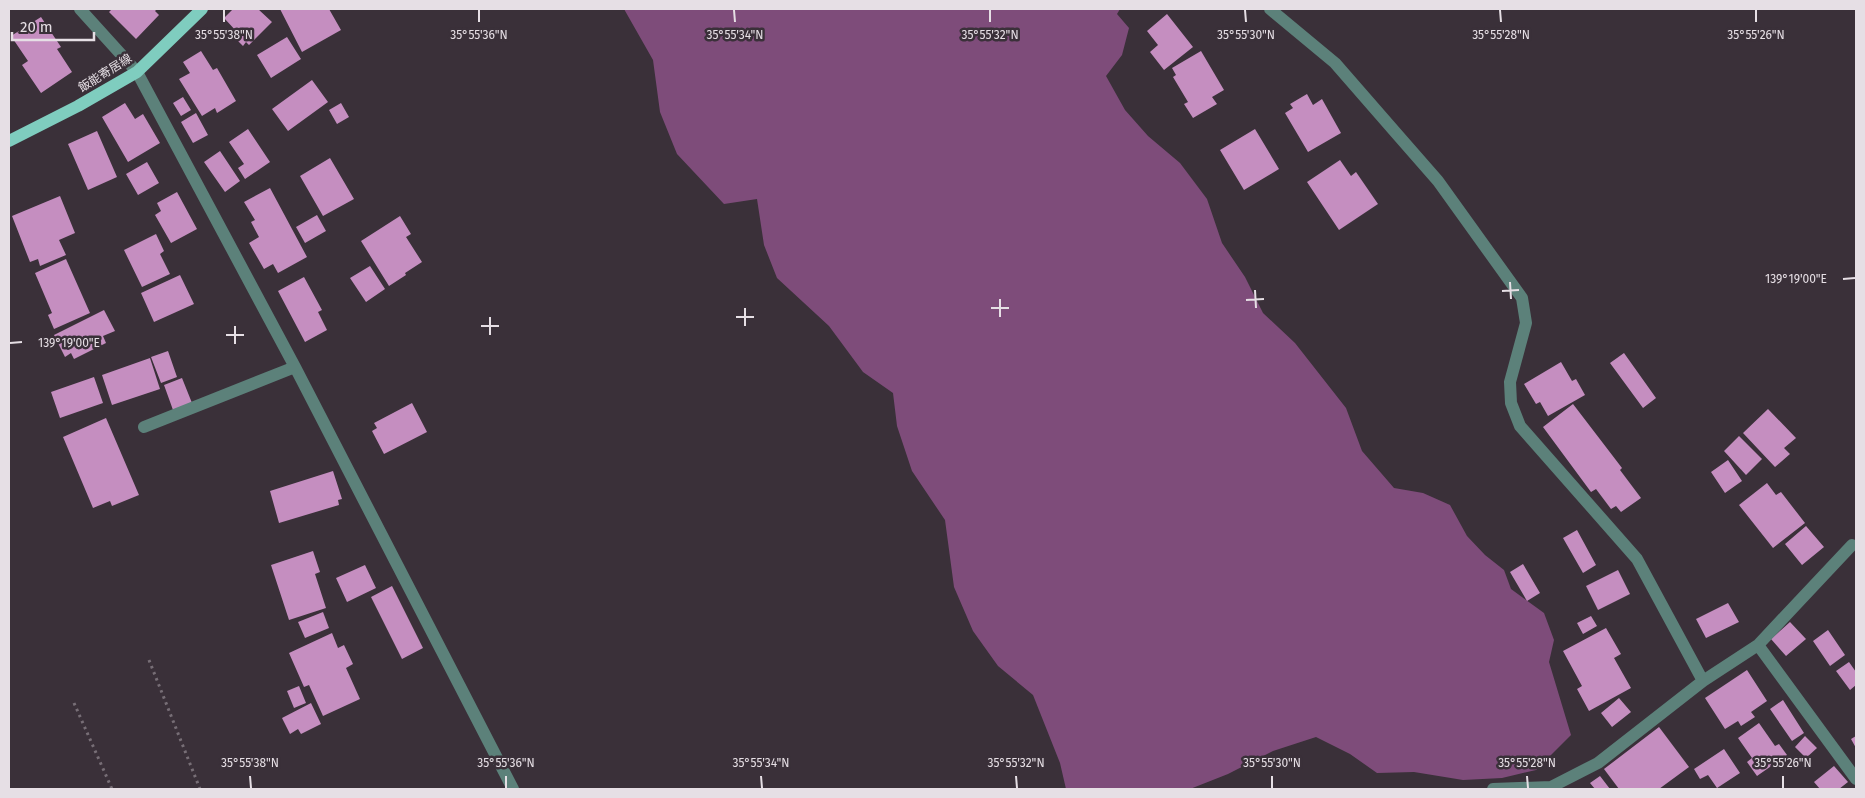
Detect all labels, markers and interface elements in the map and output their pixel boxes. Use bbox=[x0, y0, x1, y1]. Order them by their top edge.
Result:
scale bar bbox=[12, 10, 95, 42]
text: 20 m bbox=[20, 18, 53, 36]
text: 35°55'38"N bbox=[195, 28, 253, 42]
text: 35°55'36"N bbox=[450, 28, 508, 42]
text: 35°55'34"N bbox=[706, 28, 764, 42]
text: 35°55'32"N bbox=[961, 28, 1019, 42]
text: 35°55'30"N bbox=[1217, 28, 1275, 42]
text: 35°55'28"N bbox=[1472, 28, 1530, 42]
text: 35°55'26"N bbox=[1727, 28, 1785, 42]
street label: 飯能寄居線 bbox=[76, 51, 134, 95]
text: 139°19'00"E bbox=[1765, 272, 1827, 286]
text: 139°19'00"E bbox=[38, 336, 100, 350]
text: 35°55'38"N bbox=[221, 756, 279, 770]
text: 35°55'36"N bbox=[477, 756, 535, 770]
text: 35°55'34"N bbox=[732, 756, 790, 770]
text: 35°55'32"N bbox=[987, 756, 1045, 770]
text: 35°55'30"N bbox=[1243, 756, 1301, 770]
text: 35°55'28"N bbox=[1498, 756, 1556, 770]
text: 35°55'26"N bbox=[1754, 756, 1812, 770]

